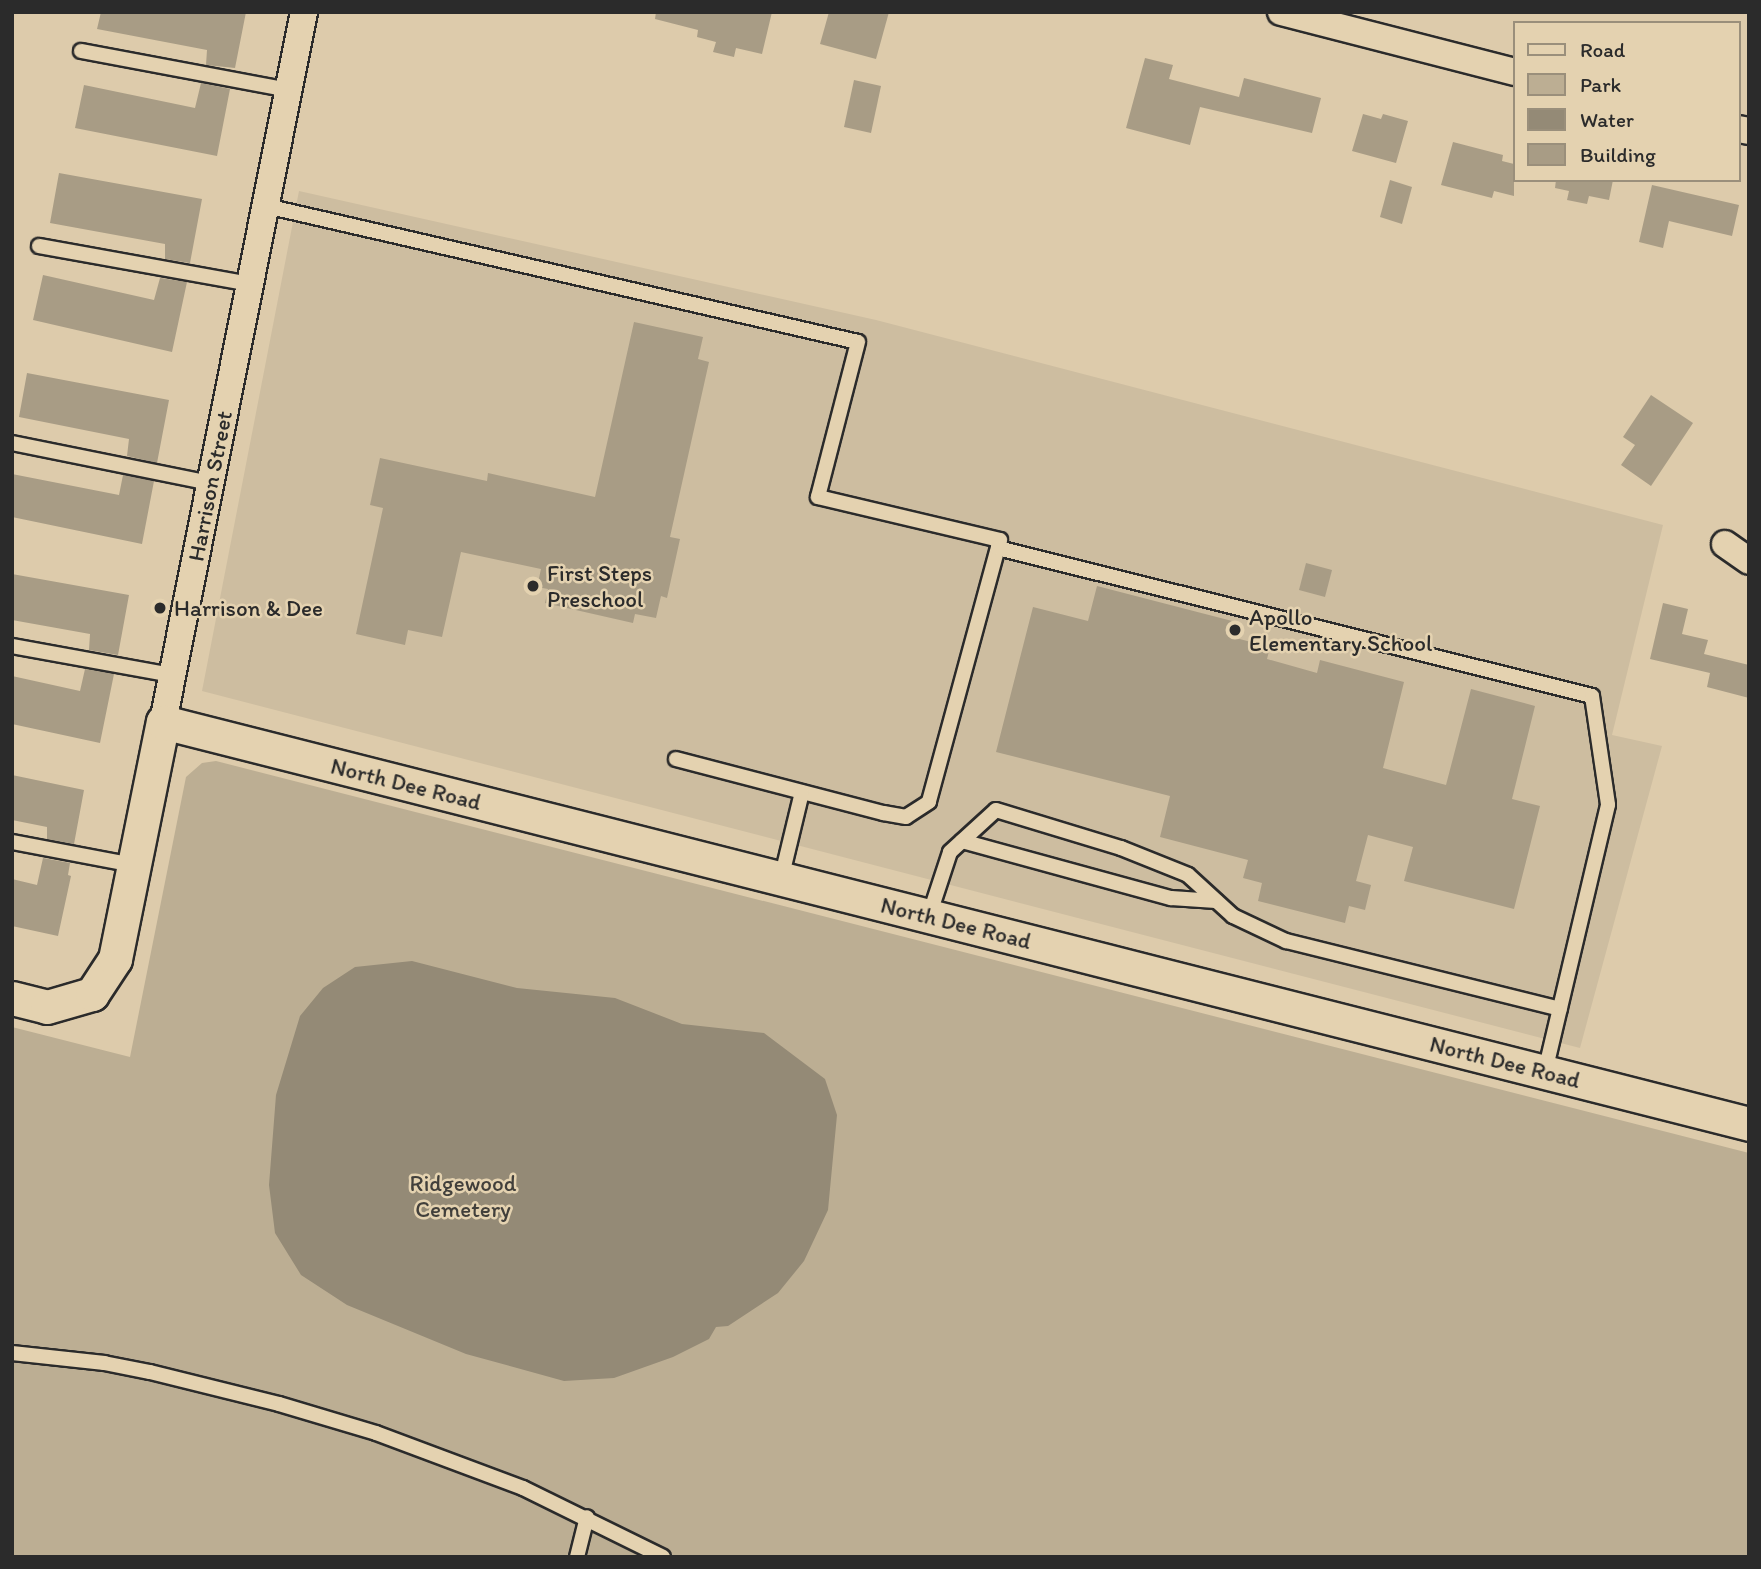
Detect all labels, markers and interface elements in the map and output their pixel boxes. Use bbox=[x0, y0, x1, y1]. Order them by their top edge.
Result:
legend bbox=[1512, 21, 1740, 182]
text: Road bbox=[1580, 37, 1625, 62]
text: Park bbox=[1580, 72, 1621, 97]
text: Water bbox=[1580, 107, 1634, 132]
text: Building bbox=[1580, 142, 1656, 167]
street label: Harrison Street bbox=[182, 408, 238, 564]
place label: First Steps Preschool bbox=[547, 559, 652, 613]
marker: First Steps Preschool bbox=[525, 578, 541, 594]
place label: Harrison & Dee bbox=[174, 594, 323, 622]
marker: Harrison & Dee bbox=[152, 600, 168, 616]
place label: Apollo Elementary School bbox=[1249, 603, 1432, 657]
marker: Apollo Elementary School bbox=[1227, 622, 1243, 638]
street label: North Dee Road bbox=[328, 752, 484, 816]
street label: North Dee Road bbox=[878, 891, 1034, 955]
street label: North Dee Road bbox=[1427, 1030, 1583, 1094]
park label: Ridgewood Cemetery bbox=[410, 1169, 516, 1223]

